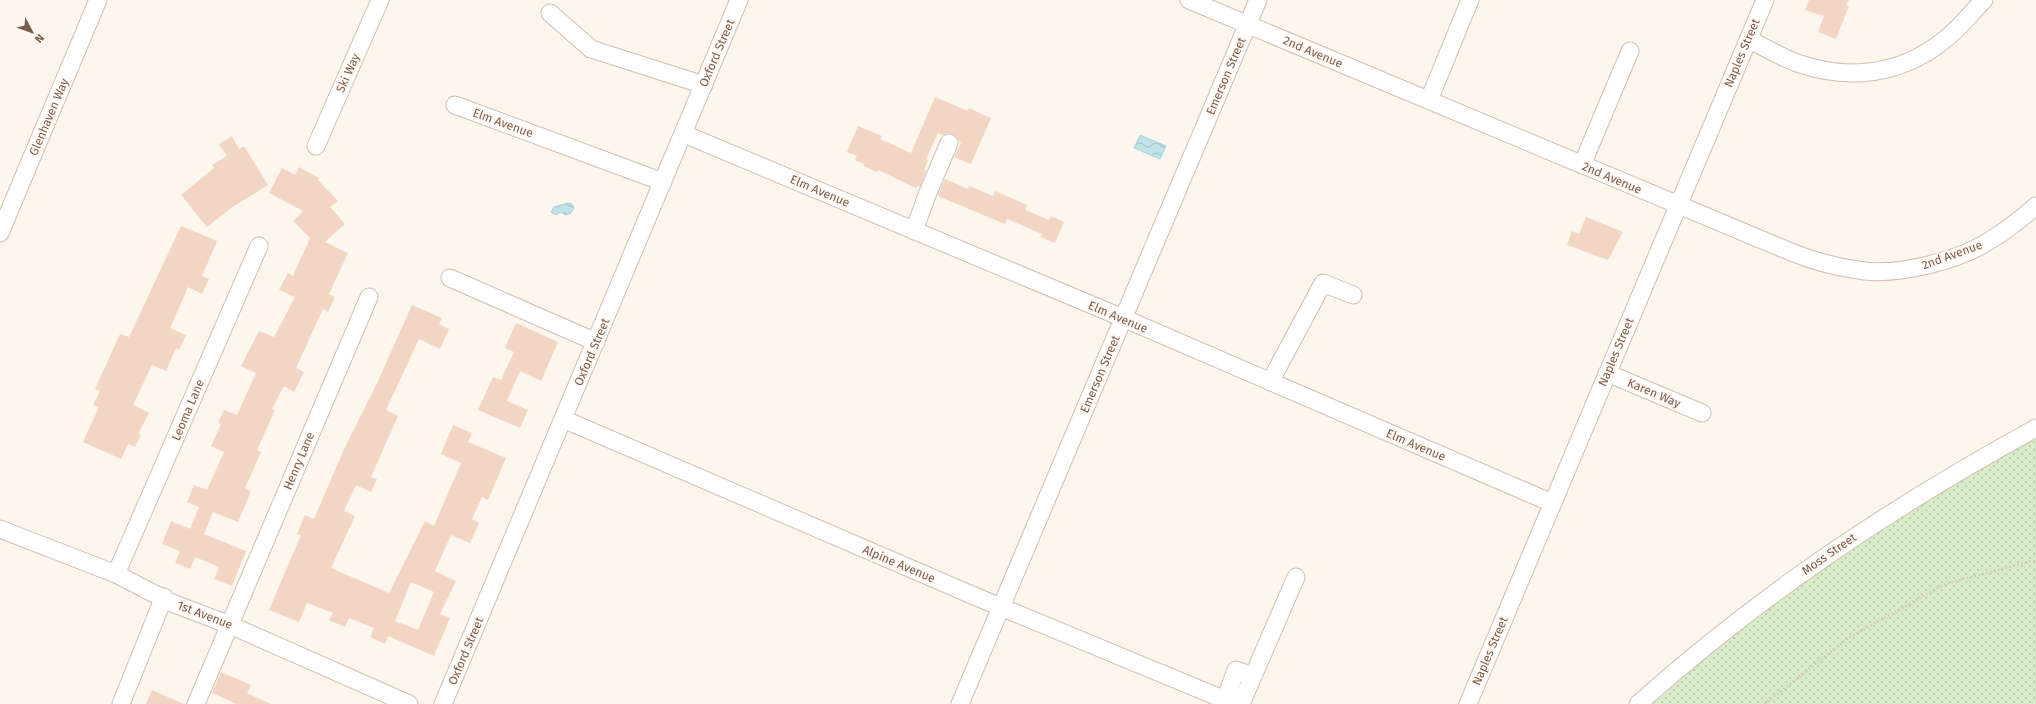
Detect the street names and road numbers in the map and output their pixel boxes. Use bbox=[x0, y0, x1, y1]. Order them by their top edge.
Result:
street label: Oxford Street bbox=[696, 16, 738, 89]
street label: Naples Street bbox=[1721, 16, 1763, 89]
street label: 2nd Avenue bbox=[1281, 33, 1345, 71]
street label: Emerson Street bbox=[1203, 34, 1249, 117]
street label: Ski Way bbox=[333, 51, 363, 95]
street label: Glenhaven Way bbox=[26, 76, 72, 158]
street label: Elm Avenue bbox=[471, 106, 535, 140]
street label: 2nd Avenue bbox=[1580, 159, 1644, 197]
street label: Elm Avenue bbox=[788, 172, 852, 210]
street label: 2nd Avenue bbox=[1920, 238, 1984, 272]
street label: Elm Avenue bbox=[1086, 298, 1150, 336]
street label: Oxford Street bbox=[571, 315, 613, 388]
street label: Naples Street bbox=[1595, 315, 1637, 388]
street label: Emerson Street bbox=[1077, 332, 1123, 415]
street label: Karen Way bbox=[1625, 376, 1683, 410]
street label: Leoma Lane bbox=[169, 377, 207, 443]
street label: Elm Avenue bbox=[1384, 426, 1448, 464]
street label: Henry Lane bbox=[281, 430, 317, 492]
street label: Moss Street bbox=[1799, 530, 1859, 578]
street label: Alpine Avenue bbox=[861, 542, 937, 586]
street label: 1st Avenue bbox=[175, 598, 235, 632]
street label: Oxford Street bbox=[445, 614, 487, 687]
street label: Naples Street bbox=[1469, 614, 1511, 687]

